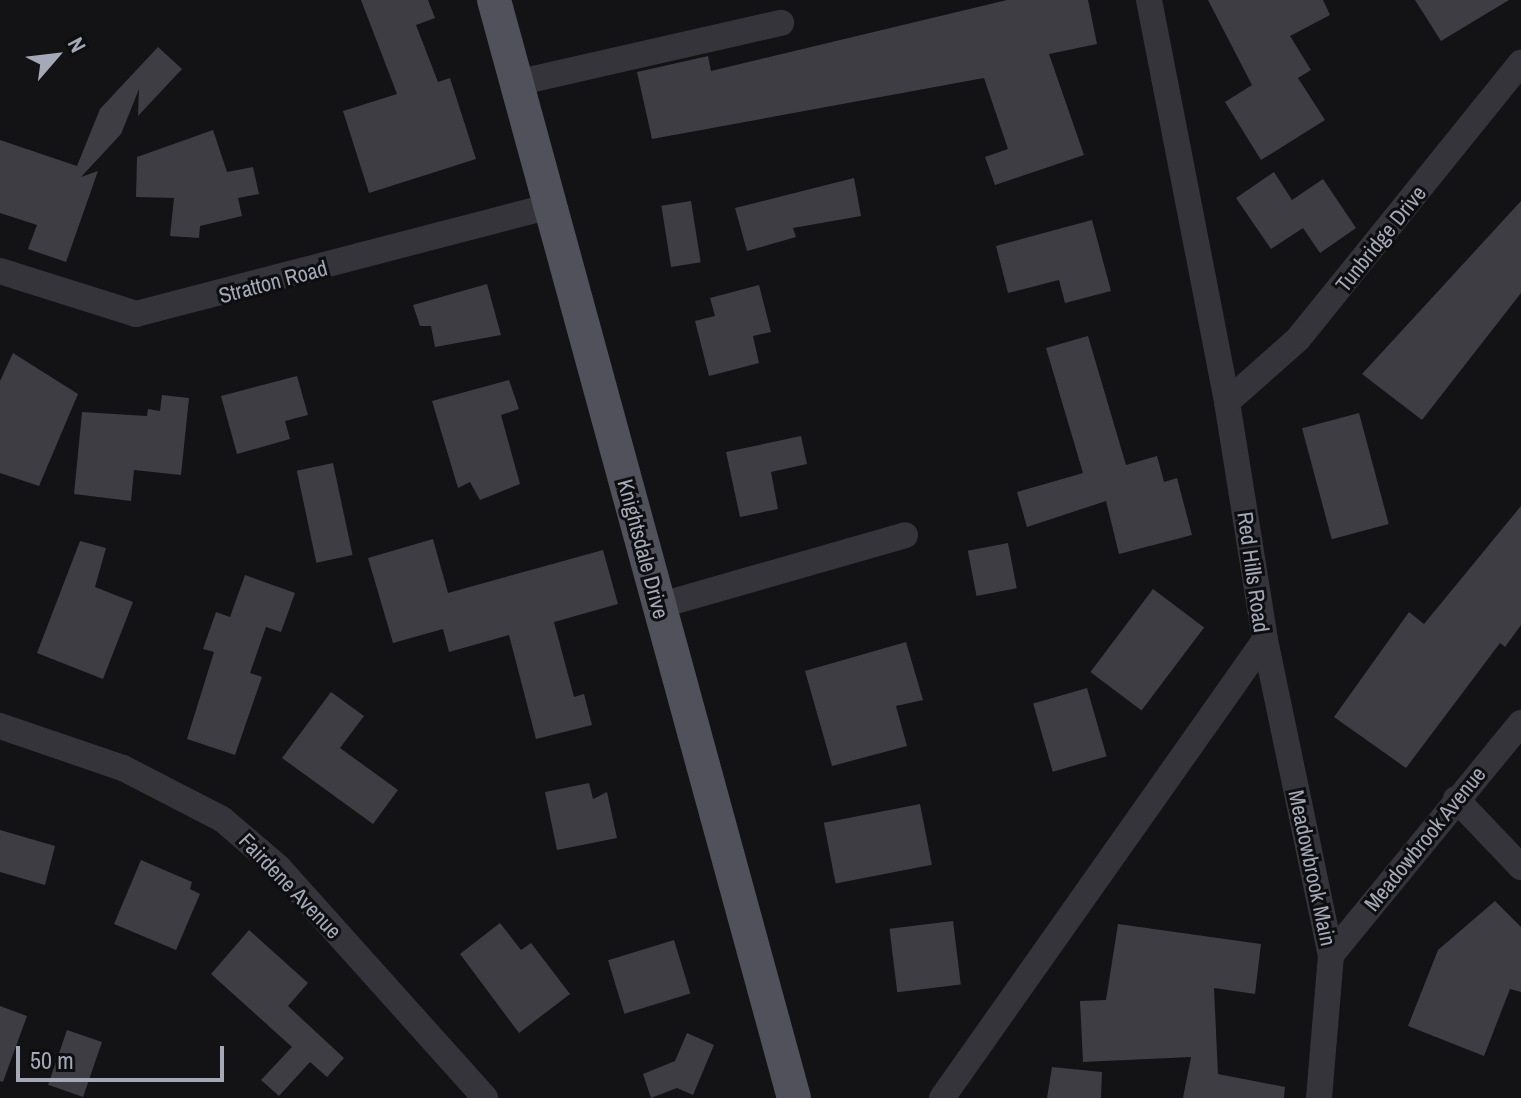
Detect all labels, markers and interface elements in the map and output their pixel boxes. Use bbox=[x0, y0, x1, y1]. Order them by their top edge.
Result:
north arrow bbox=[16, 16, 96, 96]
text: N bbox=[61, 32, 93, 58]
street label: Tunbridge Drive bbox=[1330, 181, 1432, 297]
street label: Stratton Road bbox=[216, 255, 330, 309]
street label: Knightsdale Drive bbox=[612, 476, 674, 622]
street label: Red Hills Road bbox=[1231, 510, 1275, 634]
street label: Meadowbrook Avenue bbox=[1358, 761, 1492, 917]
street label: Meadowbrook Main bbox=[1283, 788, 1341, 948]
street label: Fairdene Avenue bbox=[233, 827, 347, 945]
scale bar bbox=[20, 1030, 228, 1080]
text: 50 m bbox=[30, 1044, 74, 1076]

